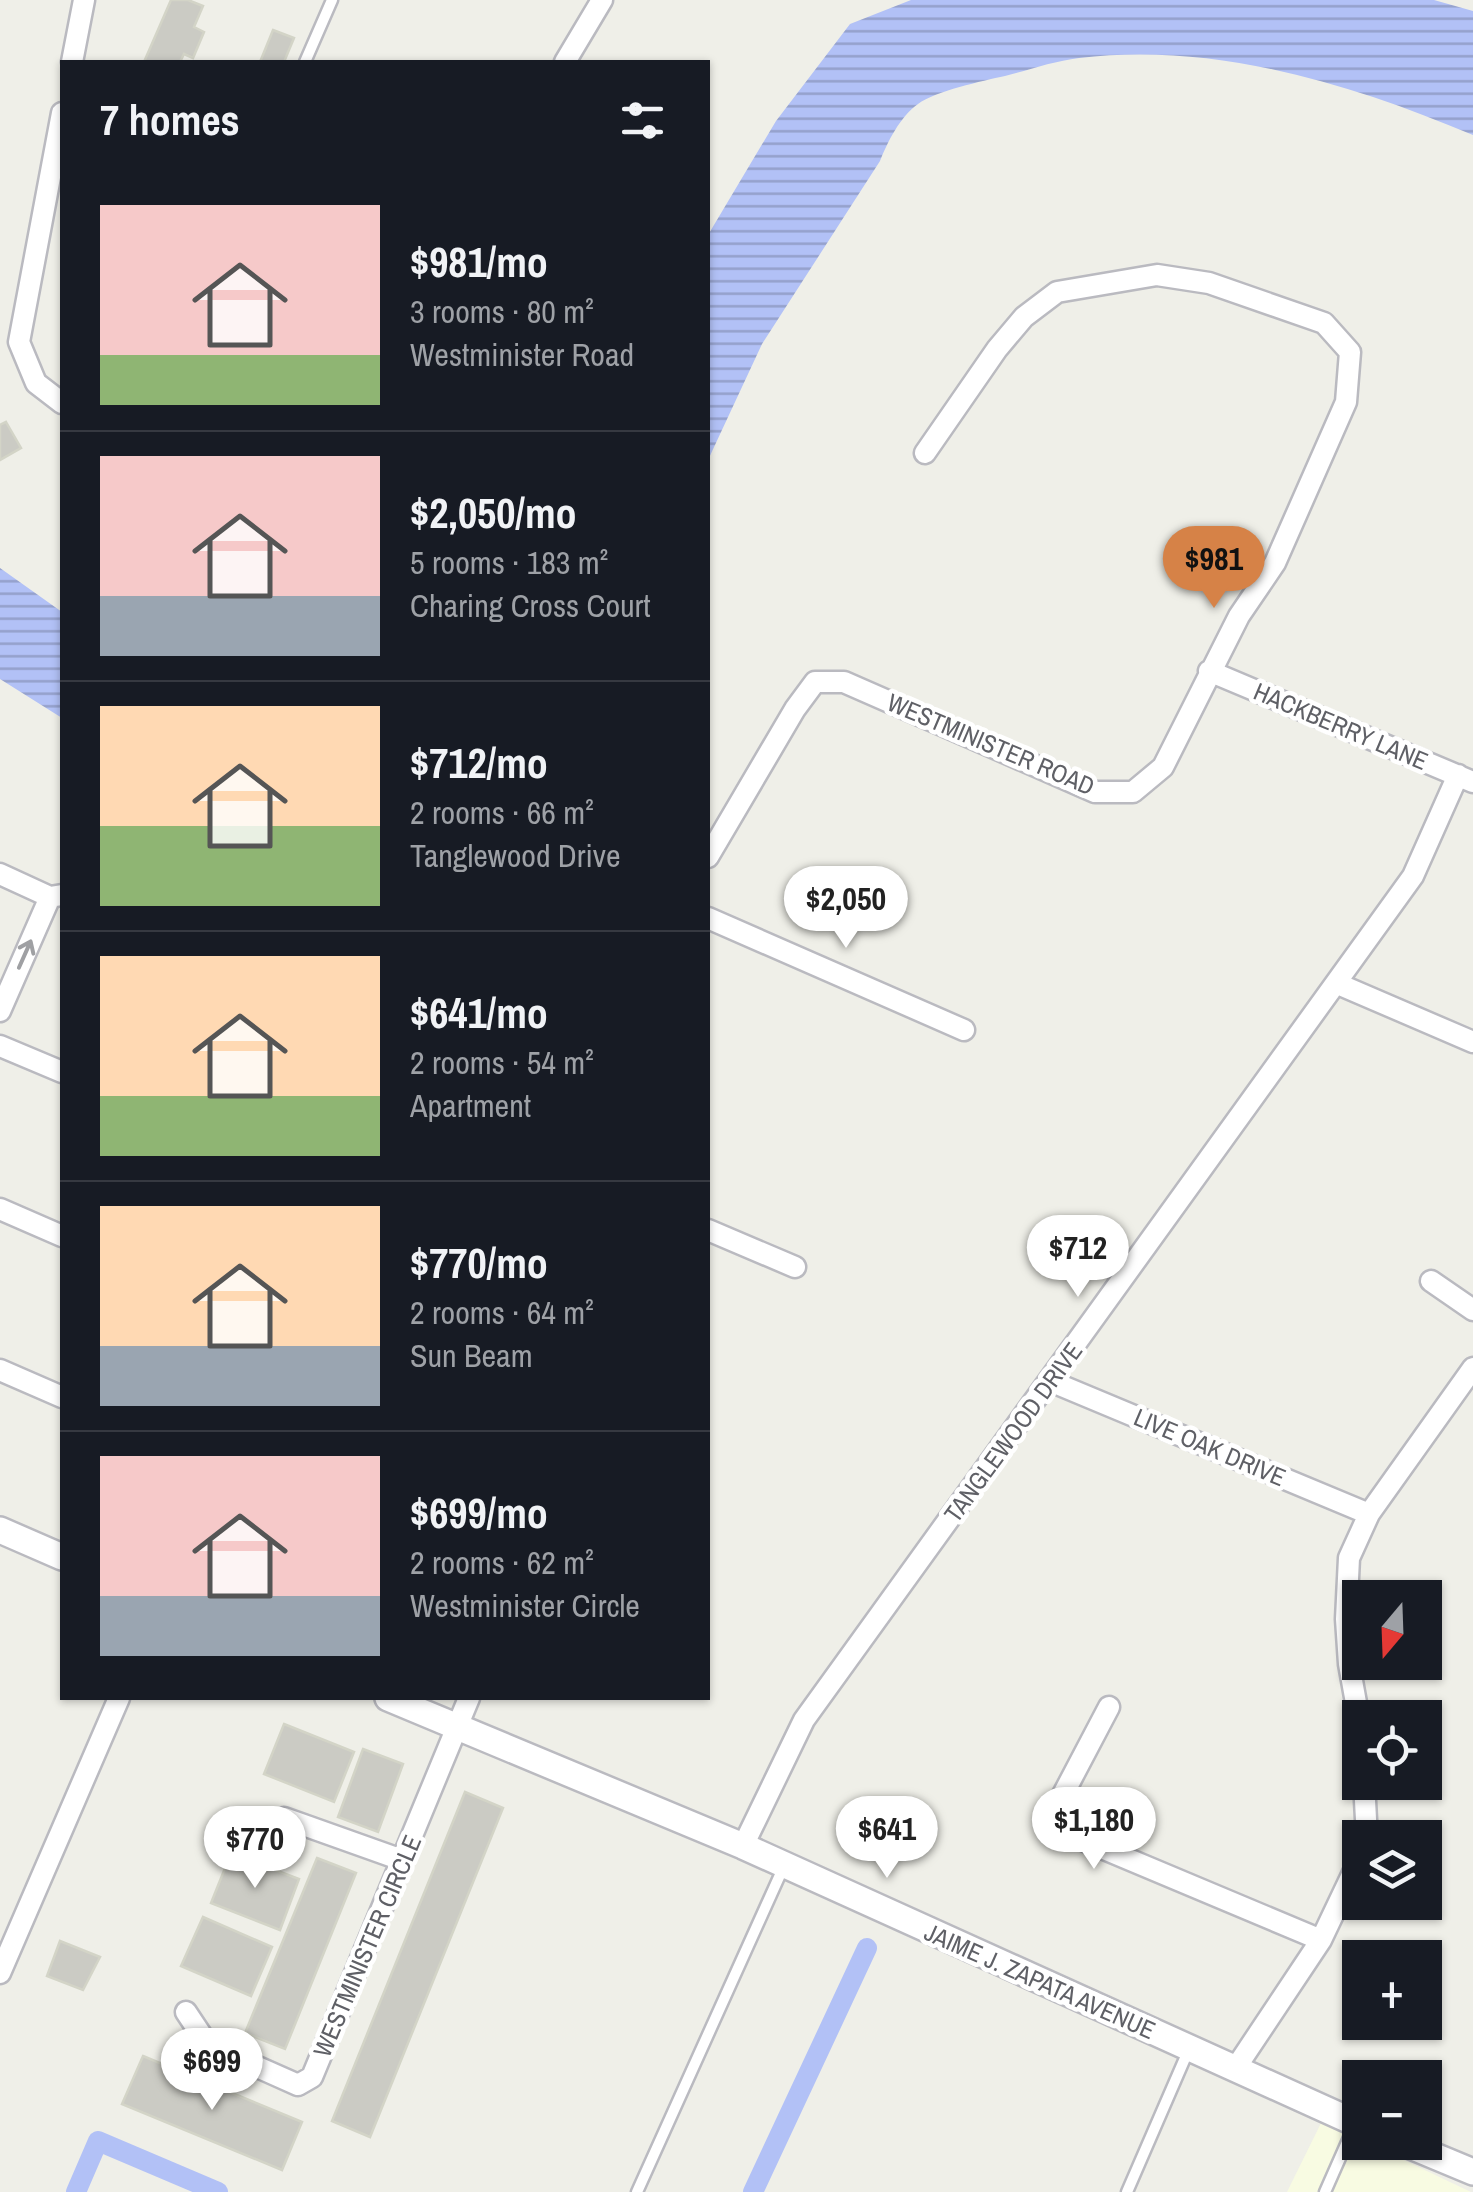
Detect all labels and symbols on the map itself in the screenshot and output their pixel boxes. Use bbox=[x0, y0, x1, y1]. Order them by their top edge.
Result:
pin: $981 bbox=[1155, 526, 1273, 611]
street label: HACKBERRY LANE bbox=[1249, 674, 1433, 778]
street label: WESTMINISTER ROAD bbox=[882, 685, 1100, 803]
pin: $2,050 bbox=[765, 866, 927, 951]
one-way arrow bbox=[17, 939, 35, 970]
pin: $712 bbox=[1019, 1215, 1137, 1300]
street label: TANGLEWOOD DRIVE bbox=[936, 1335, 1090, 1529]
street label: LIVE OAK DRIVE bbox=[1129, 1400, 1291, 1494]
north arrow bbox=[1342, 1580, 1442, 1680]
pin: $1,180 bbox=[1013, 1787, 1175, 1872]
pin: $641 bbox=[828, 1796, 946, 1881]
pin: $770 bbox=[196, 1806, 314, 1891]
street label: WESTMINISTER CIRCLE bbox=[305, 1830, 429, 2062]
street label: JAIME J. ZAPATA AVENUE bbox=[919, 1915, 1161, 2047]
pin: $699 bbox=[153, 2028, 271, 2113]

